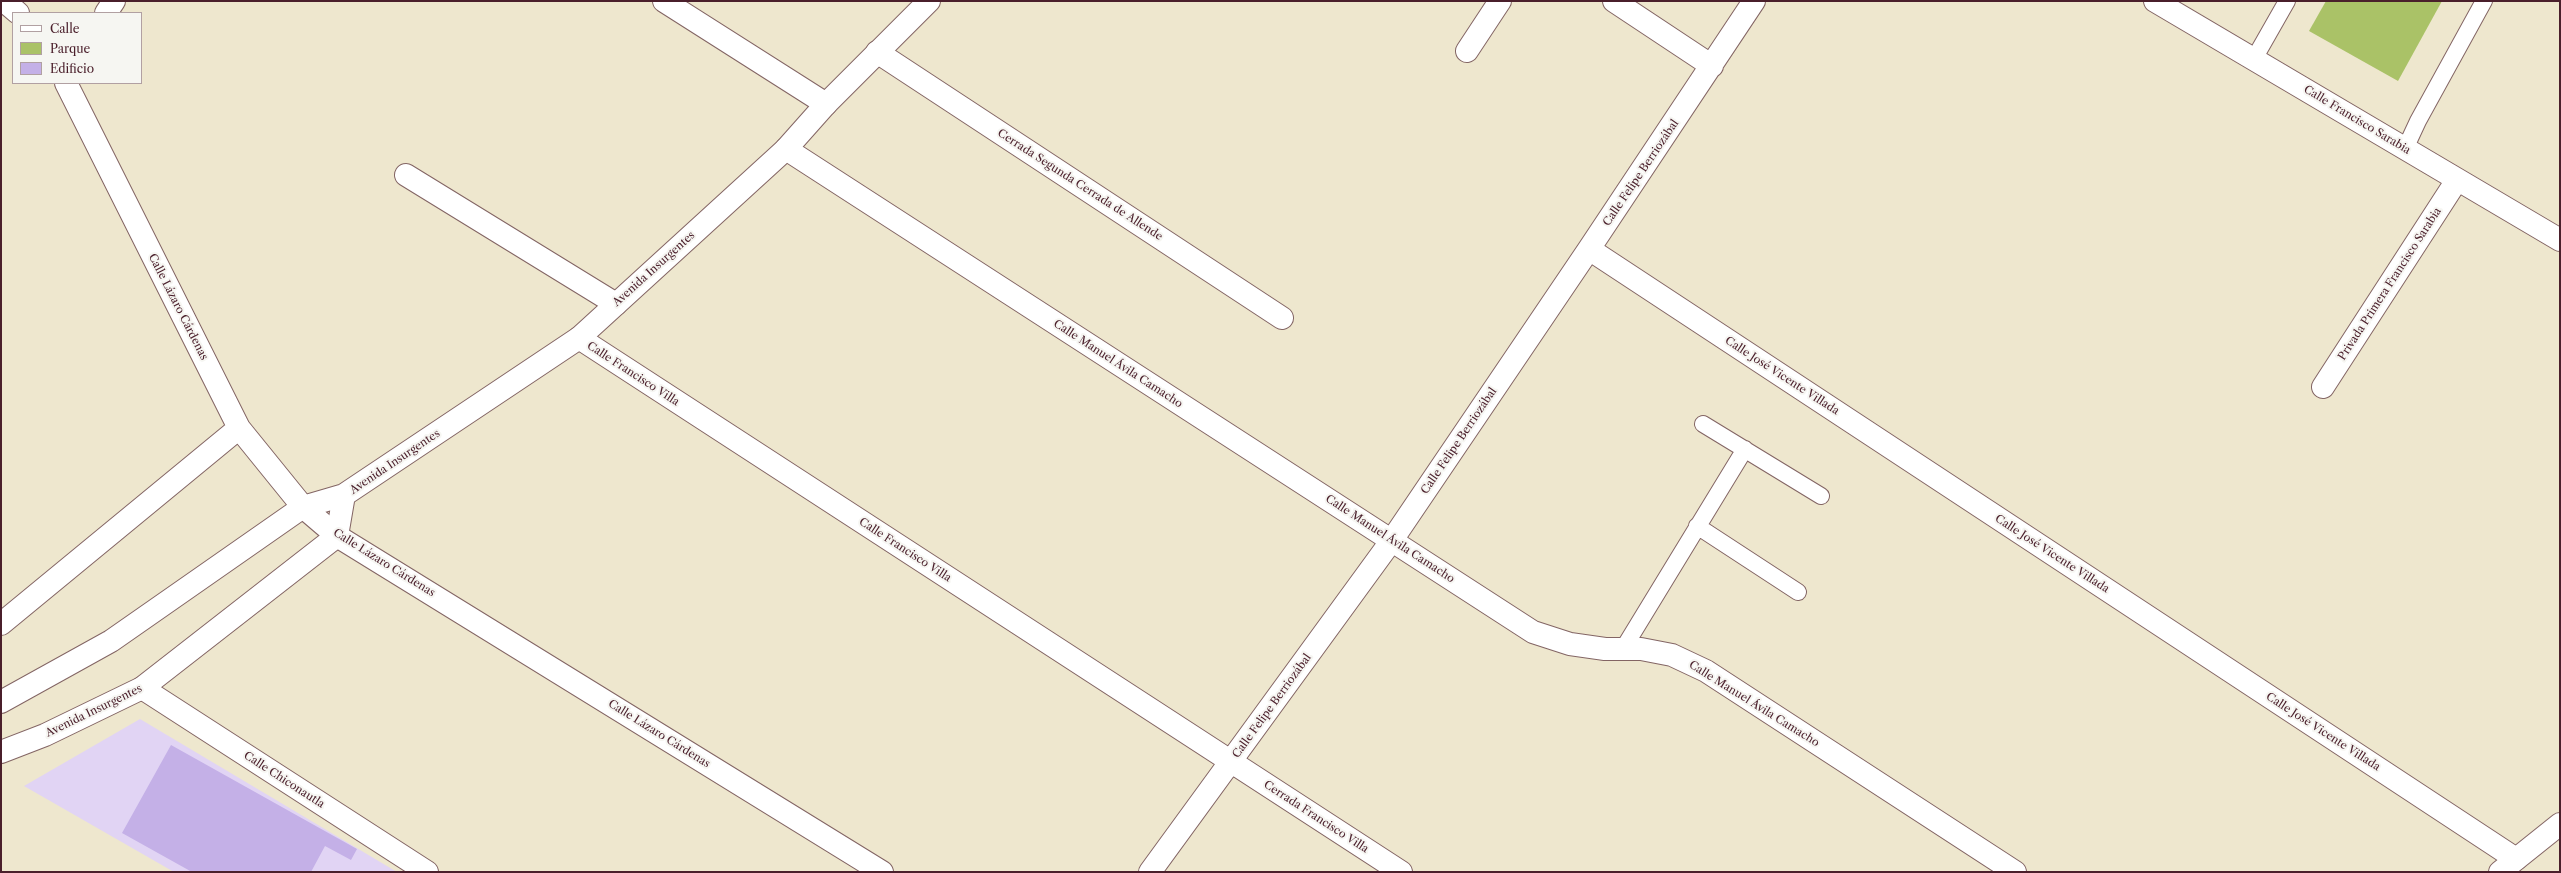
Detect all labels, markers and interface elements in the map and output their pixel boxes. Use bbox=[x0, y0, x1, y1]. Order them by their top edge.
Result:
legend bbox=[12, 12, 142, 84]
text: Calle bbox=[50, 21, 79, 36]
text: Parque bbox=[50, 41, 90, 56]
text: Edificio bbox=[50, 61, 94, 76]
street label: Calle Francisco Sarabia bbox=[2301, 83, 2413, 157]
street label: Calle Felipe Berriozábal bbox=[1600, 117, 1682, 229]
street label: Cerrada Segunda Cerrada de Allende bbox=[995, 127, 1165, 243]
street label: Privada Primera Francisco Sarabia bbox=[2336, 205, 2444, 363]
street label: Avenida Insurgentes bbox=[610, 229, 698, 309]
street label: Calle Lázaro Cárdenas bbox=[145, 252, 211, 362]
street label: Calle Manuel Ávila Camacho bbox=[1051, 317, 1185, 411]
street label: Calle José Vicente Villada bbox=[1722, 334, 1842, 418]
street label: Calle Francisco Villa bbox=[584, 339, 682, 409]
street label: Calle Felipe Berriozábal bbox=[1418, 385, 1500, 497]
street label: Avenida Insurgentes bbox=[347, 427, 443, 497]
street label: Calle Manuel Ávila Camacho bbox=[1323, 492, 1457, 586]
street label: Calle José Vicente Villada bbox=[1992, 512, 2112, 596]
street label: Calle Francisco Villa bbox=[856, 515, 954, 585]
street label: Calle Lázaro Cárdenas bbox=[331, 526, 437, 600]
street label: Calle Felipe Berriozábal bbox=[1230, 651, 1314, 761]
street label: Calle Manuel Ávila Camacho bbox=[1686, 658, 1822, 750]
street label: Avenida Insurgentes bbox=[44, 682, 144, 740]
street label: Calle José Vicente Villada bbox=[2263, 690, 2383, 774]
street label: Calle Lázaro Cárdenas bbox=[606, 697, 712, 771]
street label: Calle Chiconautla bbox=[241, 749, 327, 811]
street label: Cerrada Francisco Villa bbox=[1261, 778, 1371, 856]

